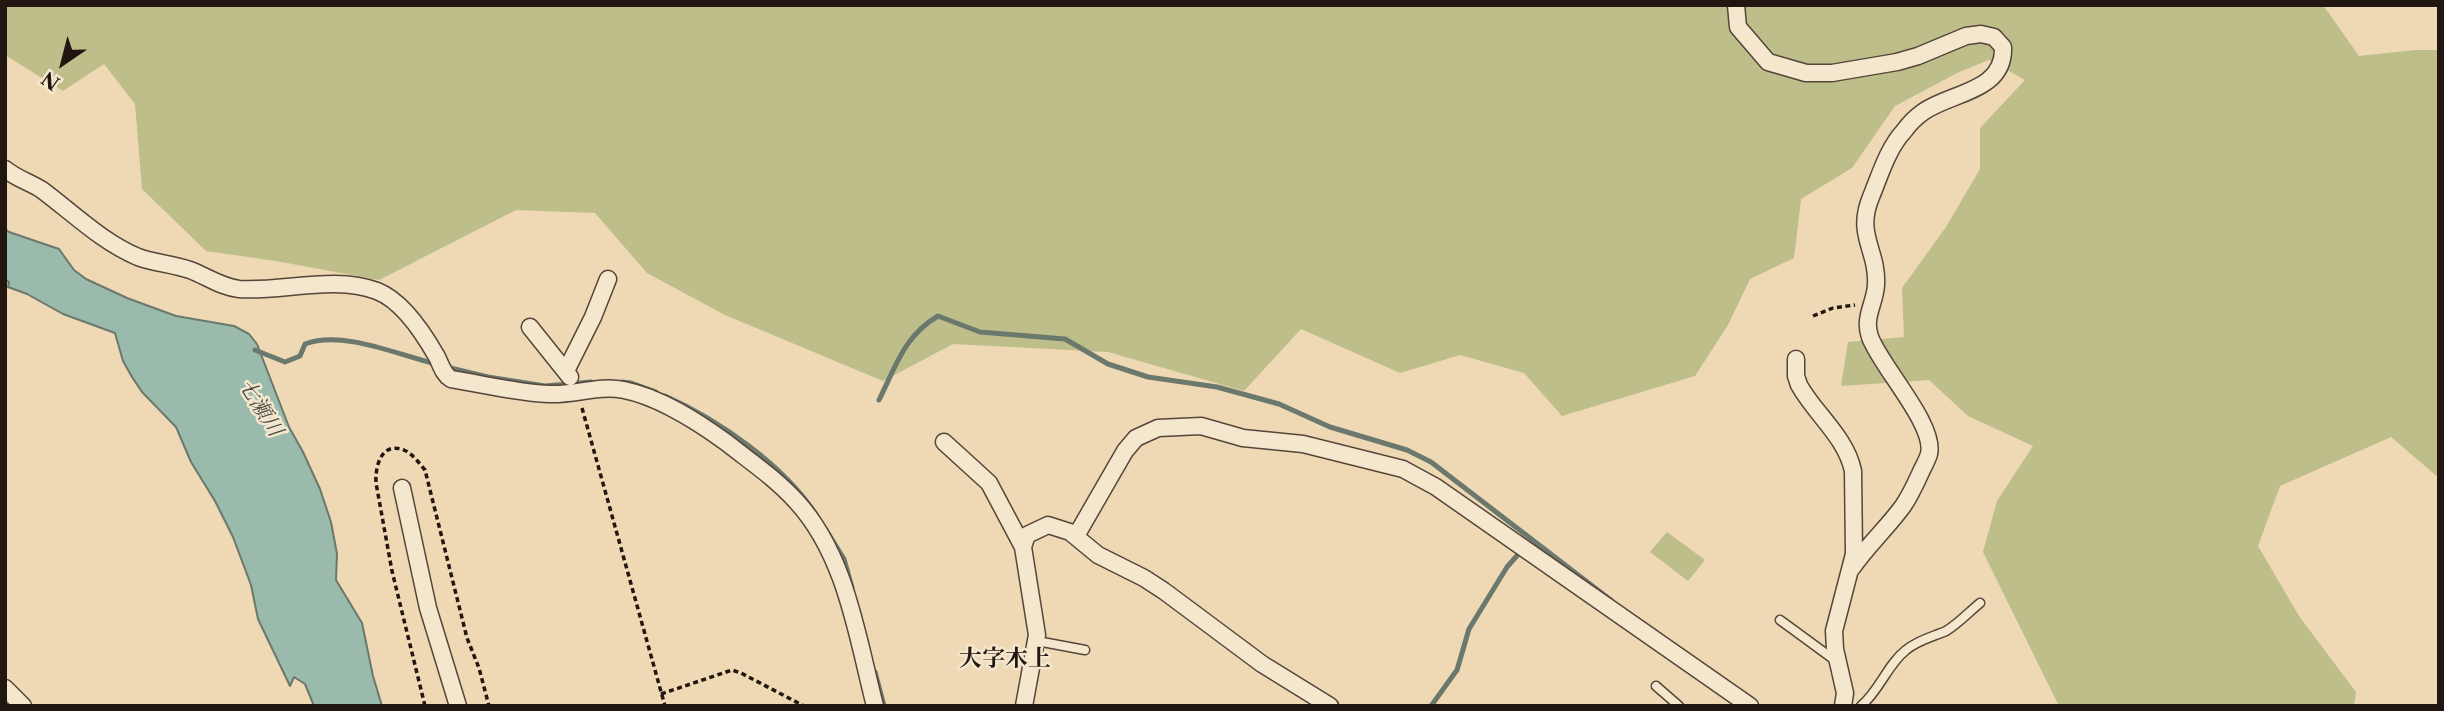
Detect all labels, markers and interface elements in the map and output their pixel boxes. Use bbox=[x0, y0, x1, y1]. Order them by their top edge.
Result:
north arrow bbox=[28, 28, 98, 98]
text: N bbox=[37, 66, 64, 95]
water label: 七瀬川 bbox=[233, 375, 287, 441]
district label: 大字木上 bbox=[959, 645, 1051, 673]

